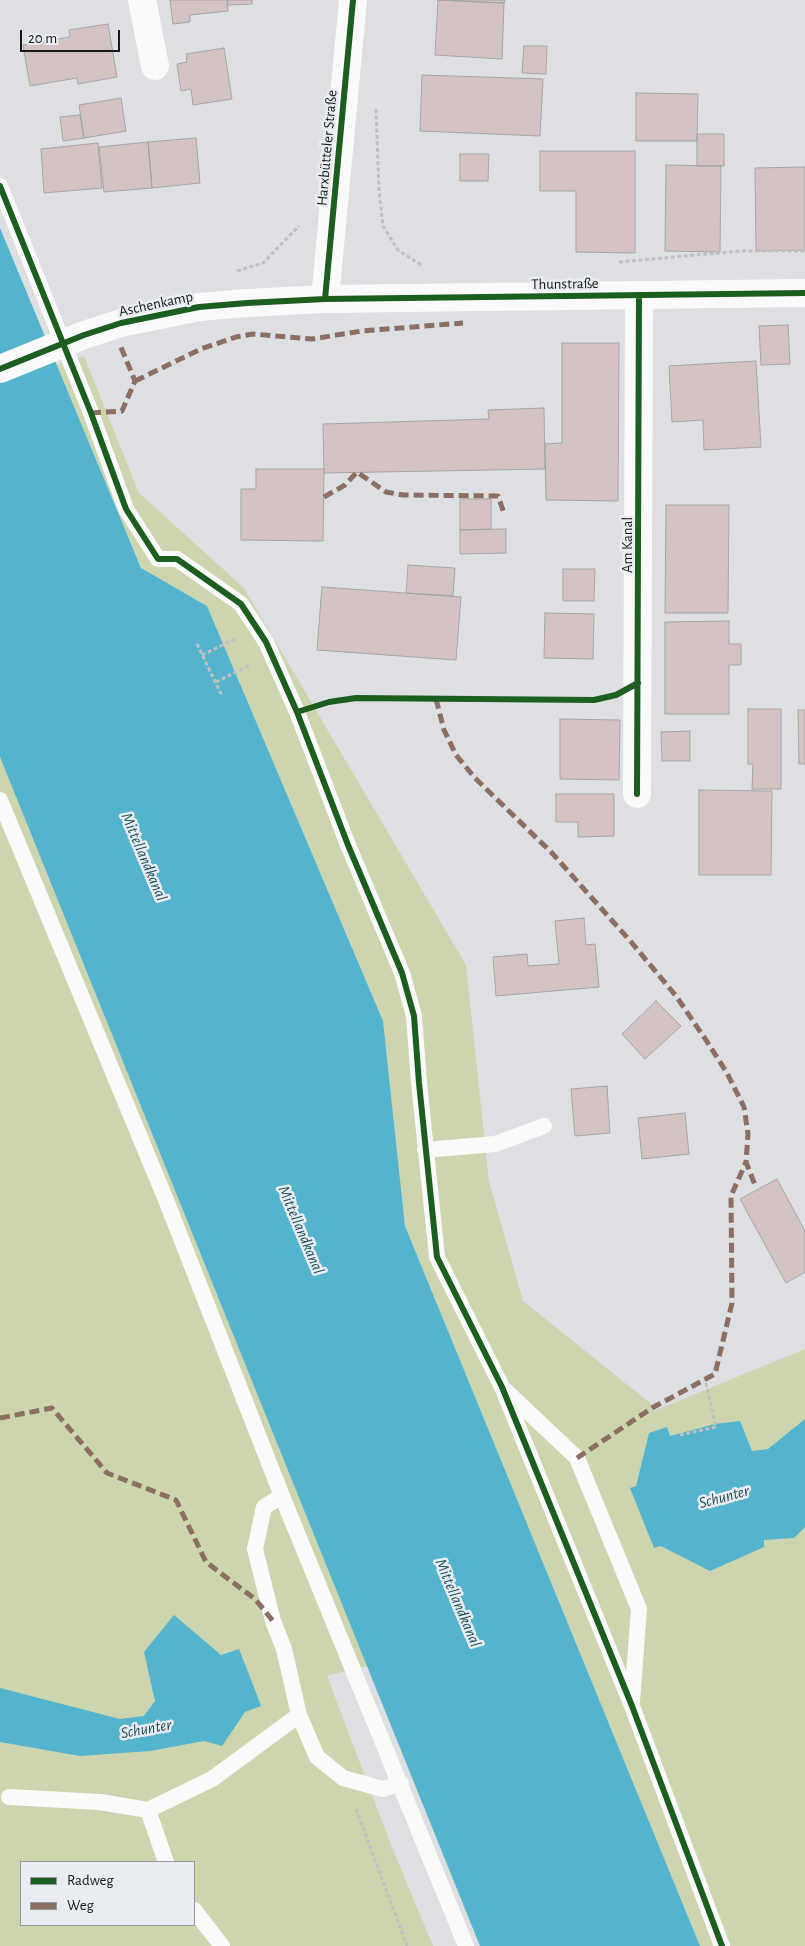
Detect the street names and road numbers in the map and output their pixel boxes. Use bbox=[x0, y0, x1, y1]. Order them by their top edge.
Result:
street label: Harxbütteler Straße bbox=[313, 89, 341, 207]
street label: Thunstraße bbox=[531, 274, 599, 294]
street label: Aschenkamp bbox=[117, 287, 195, 321]
street label: Am Kanal bbox=[618, 517, 636, 573]

